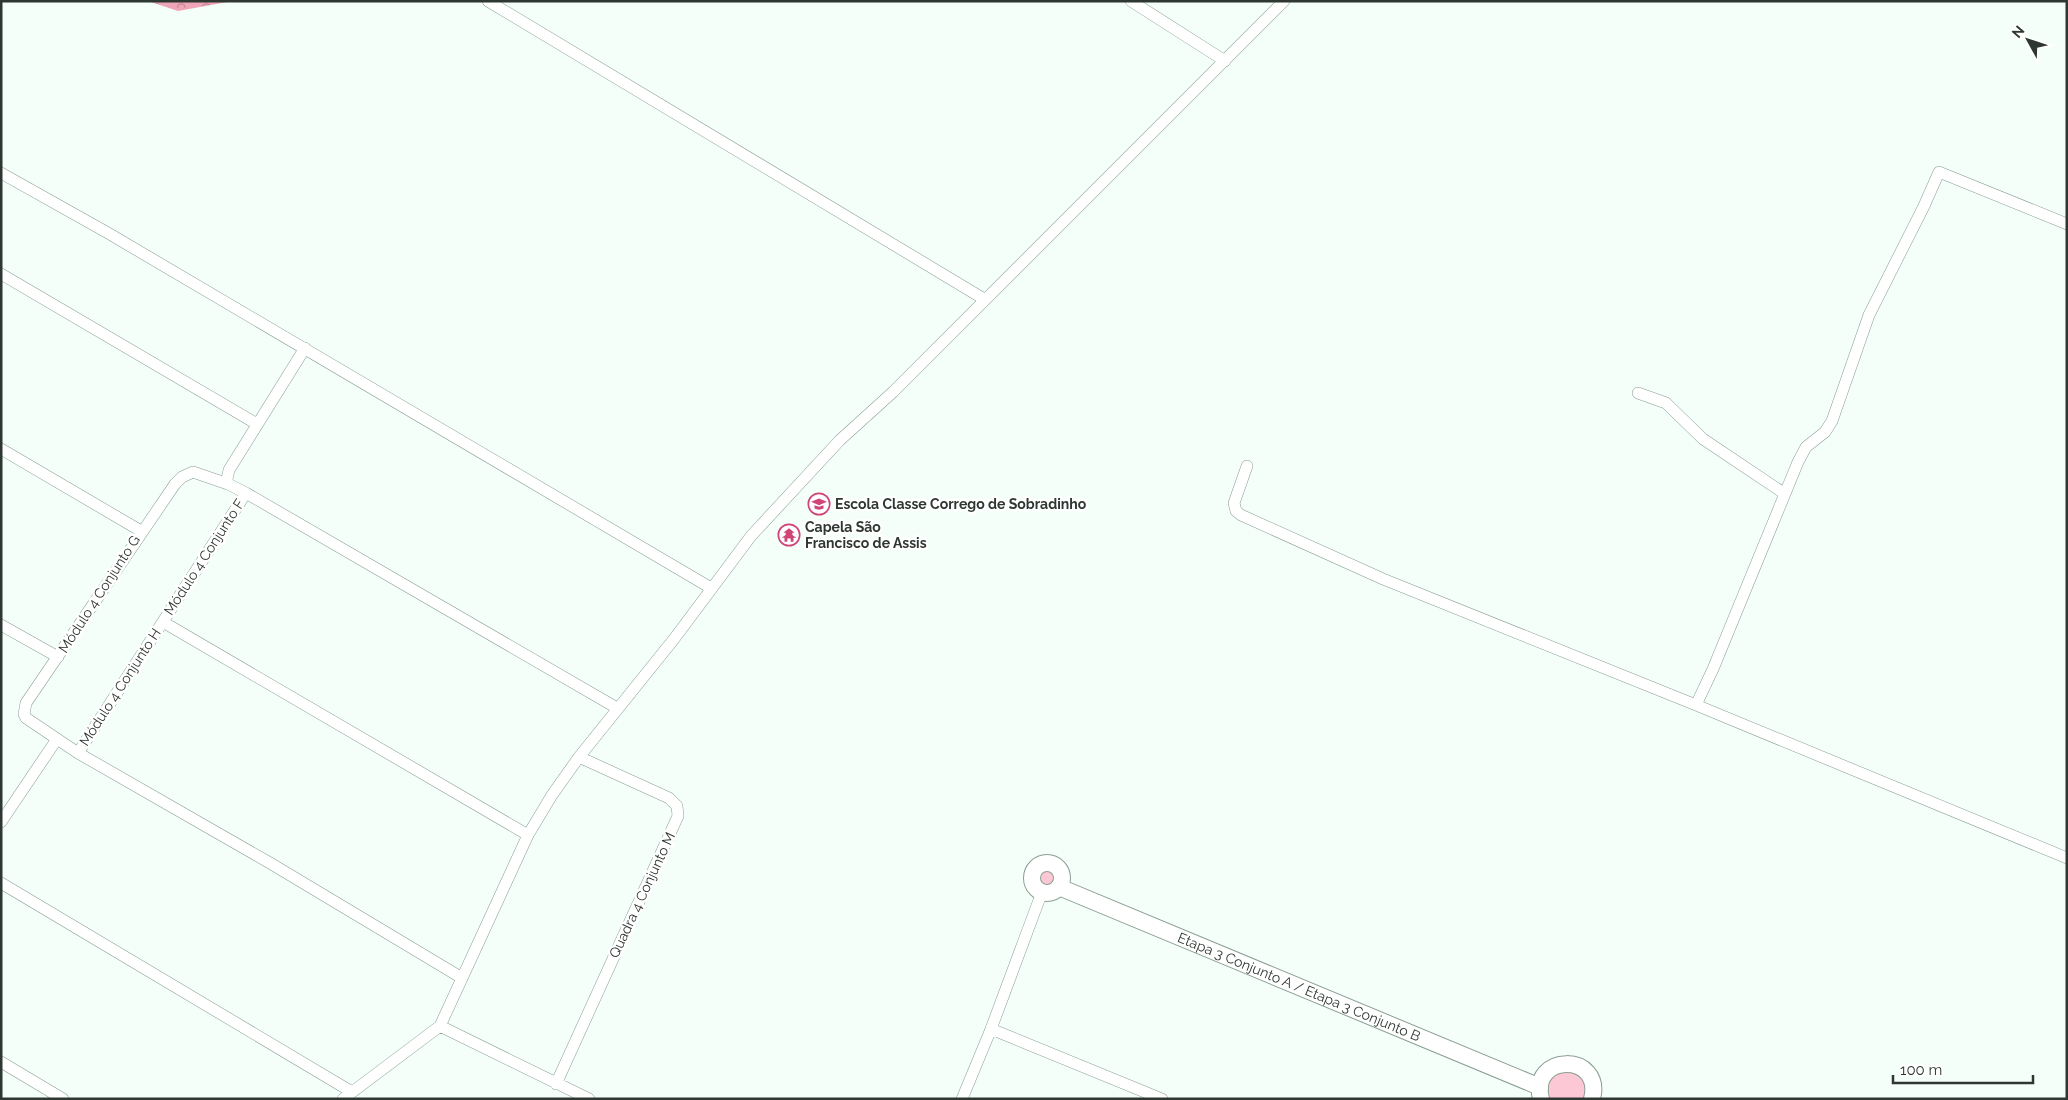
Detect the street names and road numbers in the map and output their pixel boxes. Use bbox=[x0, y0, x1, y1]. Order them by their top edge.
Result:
street label: Módulo 4 Conjunto F bbox=[161, 496, 247, 618]
street label: Módulo 4 Conjunto G bbox=[55, 532, 143, 656]
street label: Módulo 4 Conjunto H bbox=[76, 625, 164, 749]
street label: Quadra 4 Conjunto M bbox=[606, 830, 678, 960]
street label: Etapa 3 Conjunto A / Etapa 3 Conjunto B bbox=[1175, 929, 1423, 1044]

